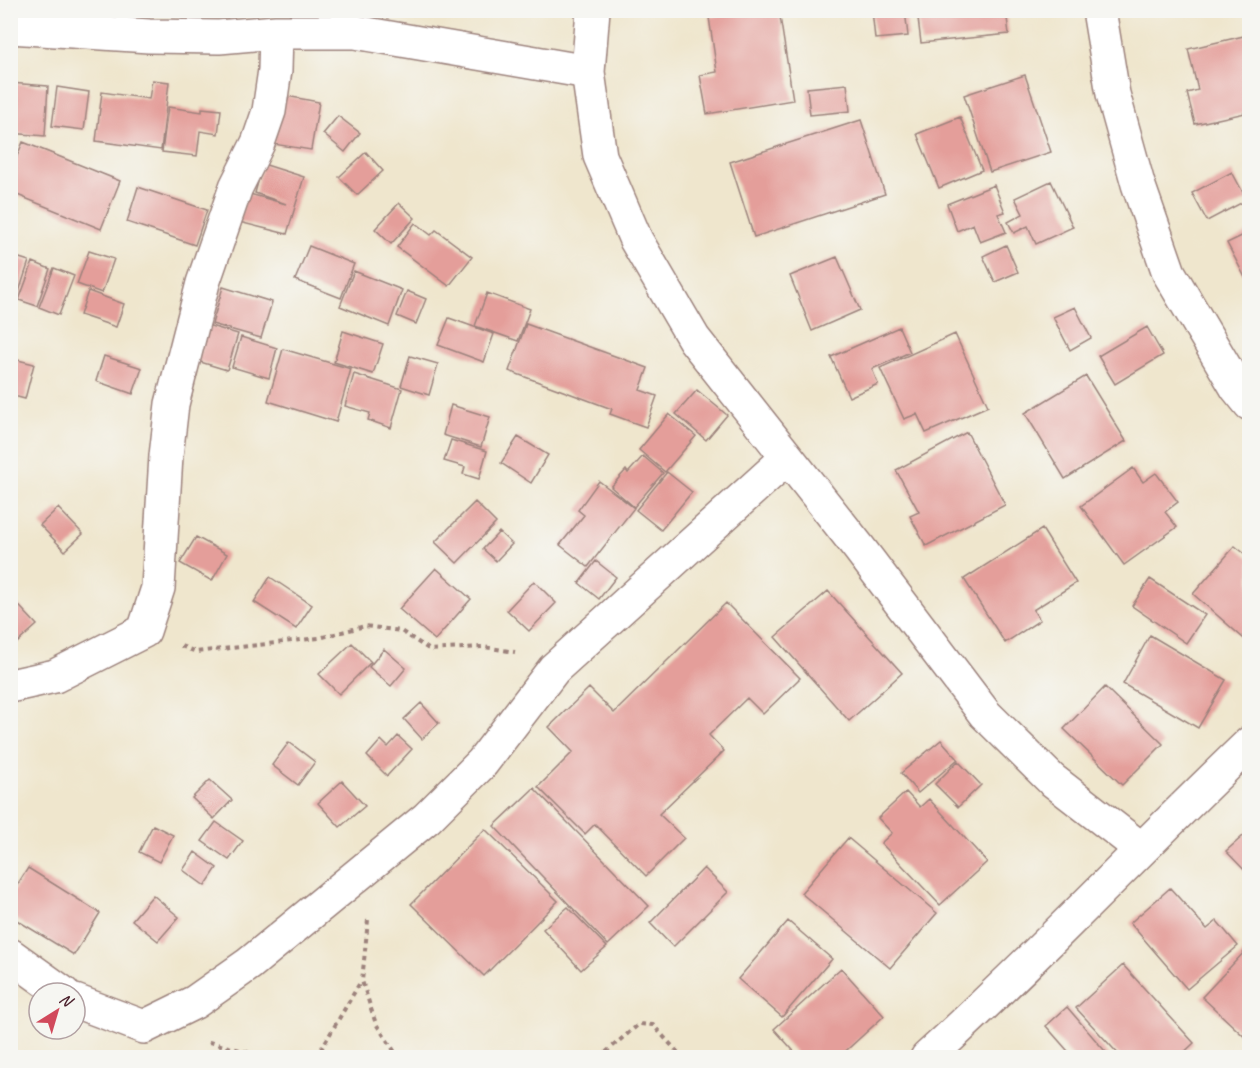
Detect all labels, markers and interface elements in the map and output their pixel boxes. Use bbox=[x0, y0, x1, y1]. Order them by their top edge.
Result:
north arrow bbox=[27, 981, 87, 1041]
text: N bbox=[55, 989, 78, 1013]

